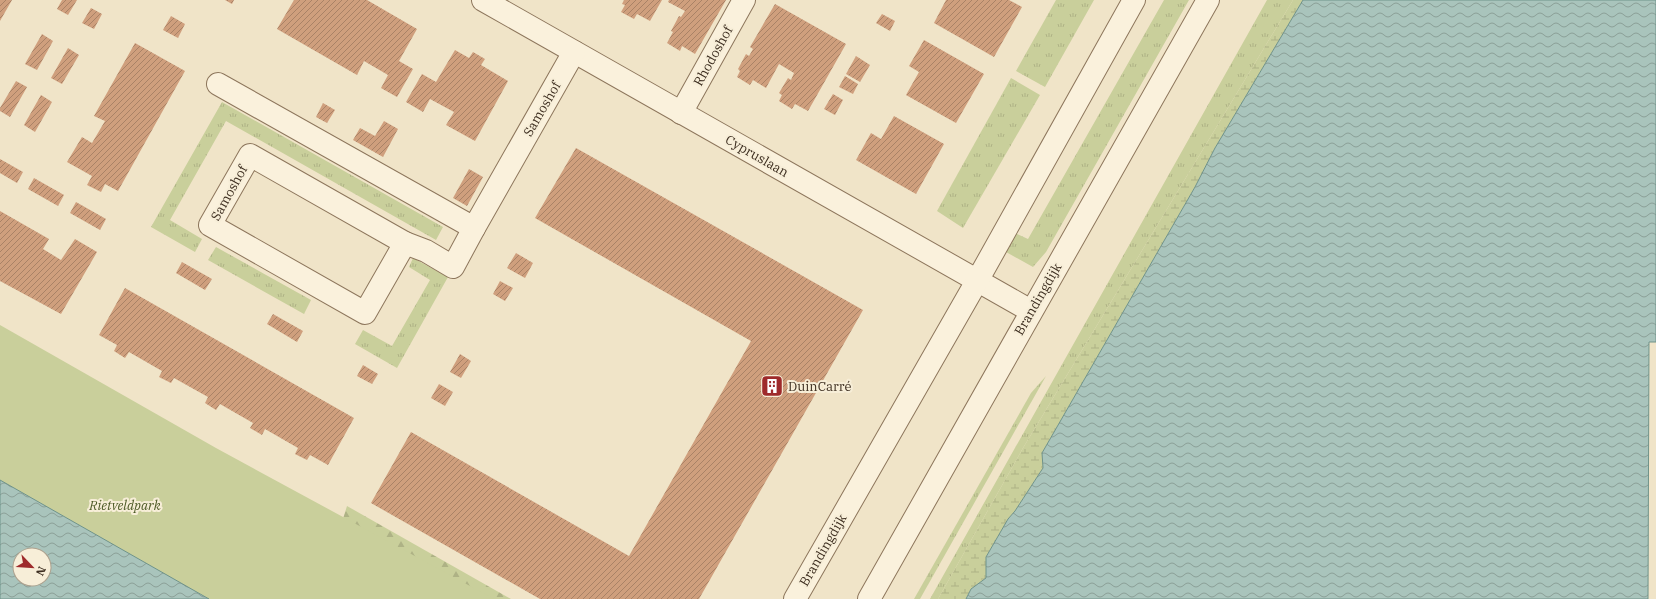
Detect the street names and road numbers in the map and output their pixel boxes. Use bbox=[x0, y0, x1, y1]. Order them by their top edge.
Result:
street label: Rhodoshof bbox=[690, 22, 737, 89]
street label: Samoshof bbox=[519, 77, 565, 140]
street label: Cypruslaan bbox=[722, 131, 792, 181]
street label: Samoshof bbox=[207, 161, 252, 224]
street label: Brandingdijk bbox=[1010, 259, 1066, 338]
street label: Brandingdijk bbox=[795, 510, 851, 589]

